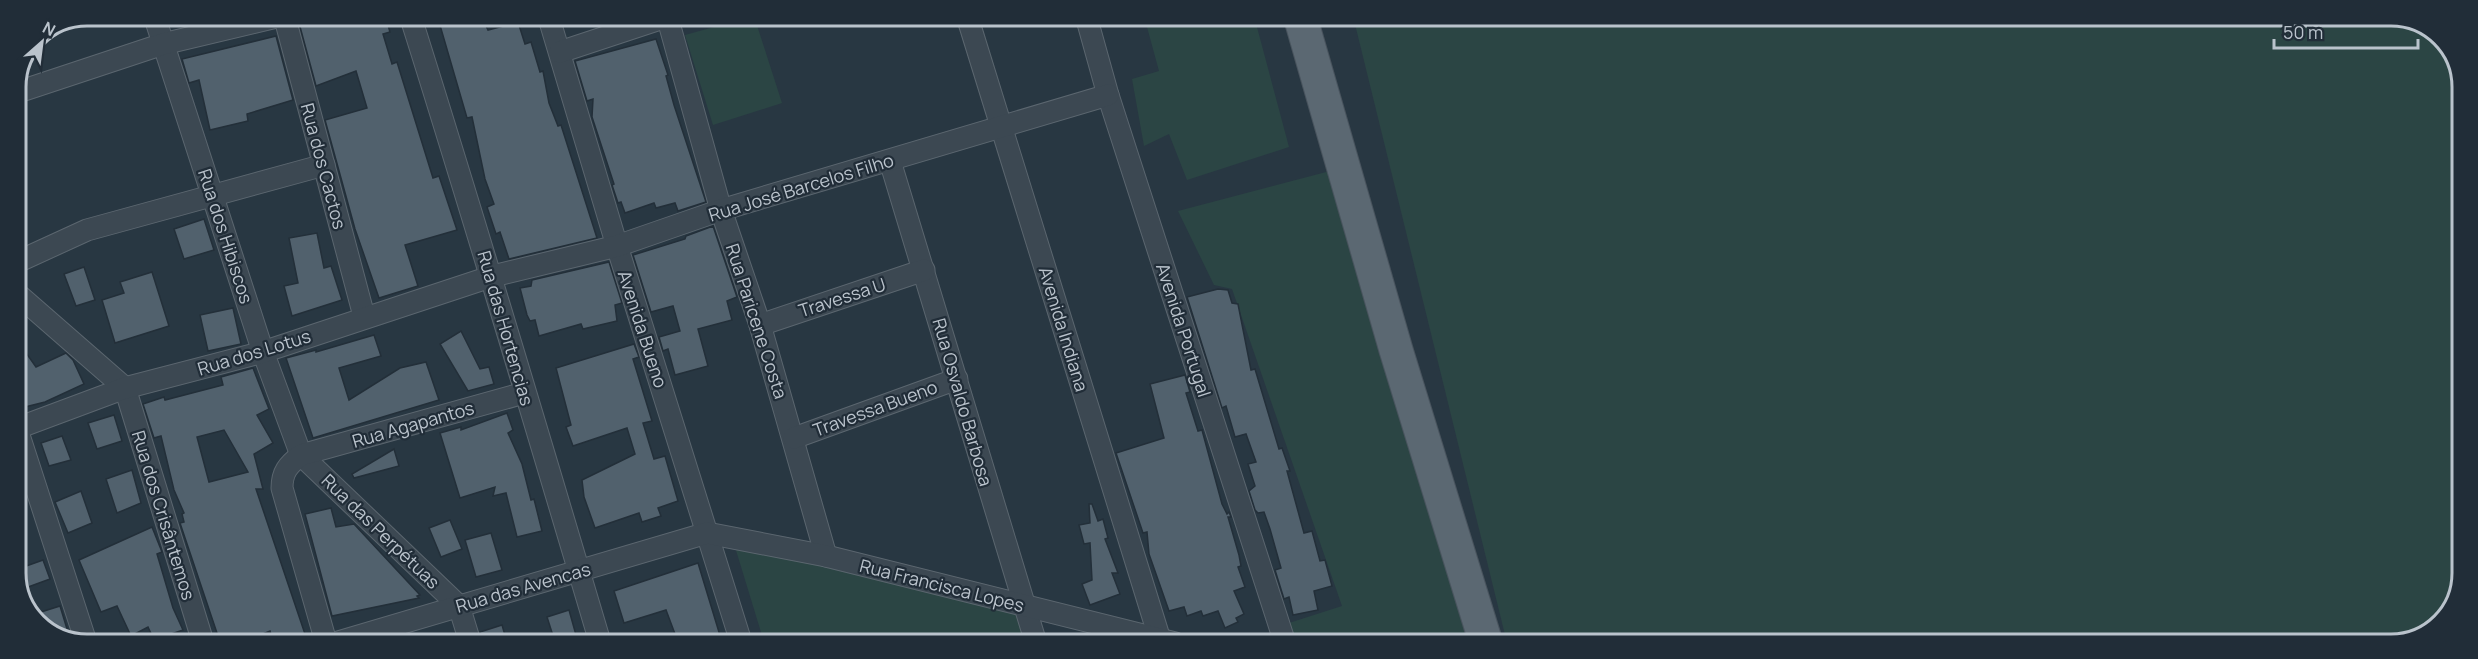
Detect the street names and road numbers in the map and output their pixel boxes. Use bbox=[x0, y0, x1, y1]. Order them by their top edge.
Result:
street label: Rua dos Cactos bbox=[296, 100, 352, 232]
street label: Rua José Barcelos Filho bbox=[706, 147, 896, 227]
street label: Rua dos Hibiscos bbox=[193, 166, 259, 306]
street label: Rua Paricene Costa bbox=[721, 240, 793, 402]
street label: Rua das Hortencias bbox=[472, 248, 540, 408]
street label: Avenida Portugal bbox=[1151, 260, 1217, 400]
street label: Avenida Indiana bbox=[1034, 264, 1094, 394]
street label: Avenida Bueno bbox=[613, 267, 673, 391]
street label: Travessa U bbox=[795, 272, 889, 322]
street label: Rua Osvaldo Barbosa bbox=[928, 315, 998, 489]
street label: Rua dos Lotus bbox=[194, 323, 314, 381]
street label: Travessa Bueno bbox=[810, 374, 940, 442]
street label: Rua Agapantos bbox=[349, 395, 477, 453]
street label: Rua dos Crisântemos bbox=[127, 427, 201, 603]
street label: Rua das Perpétuas bbox=[317, 468, 445, 594]
street label: Rua Francisca Lopes bbox=[857, 553, 1027, 617]
street label: Rua das Avencas bbox=[453, 556, 593, 618]

